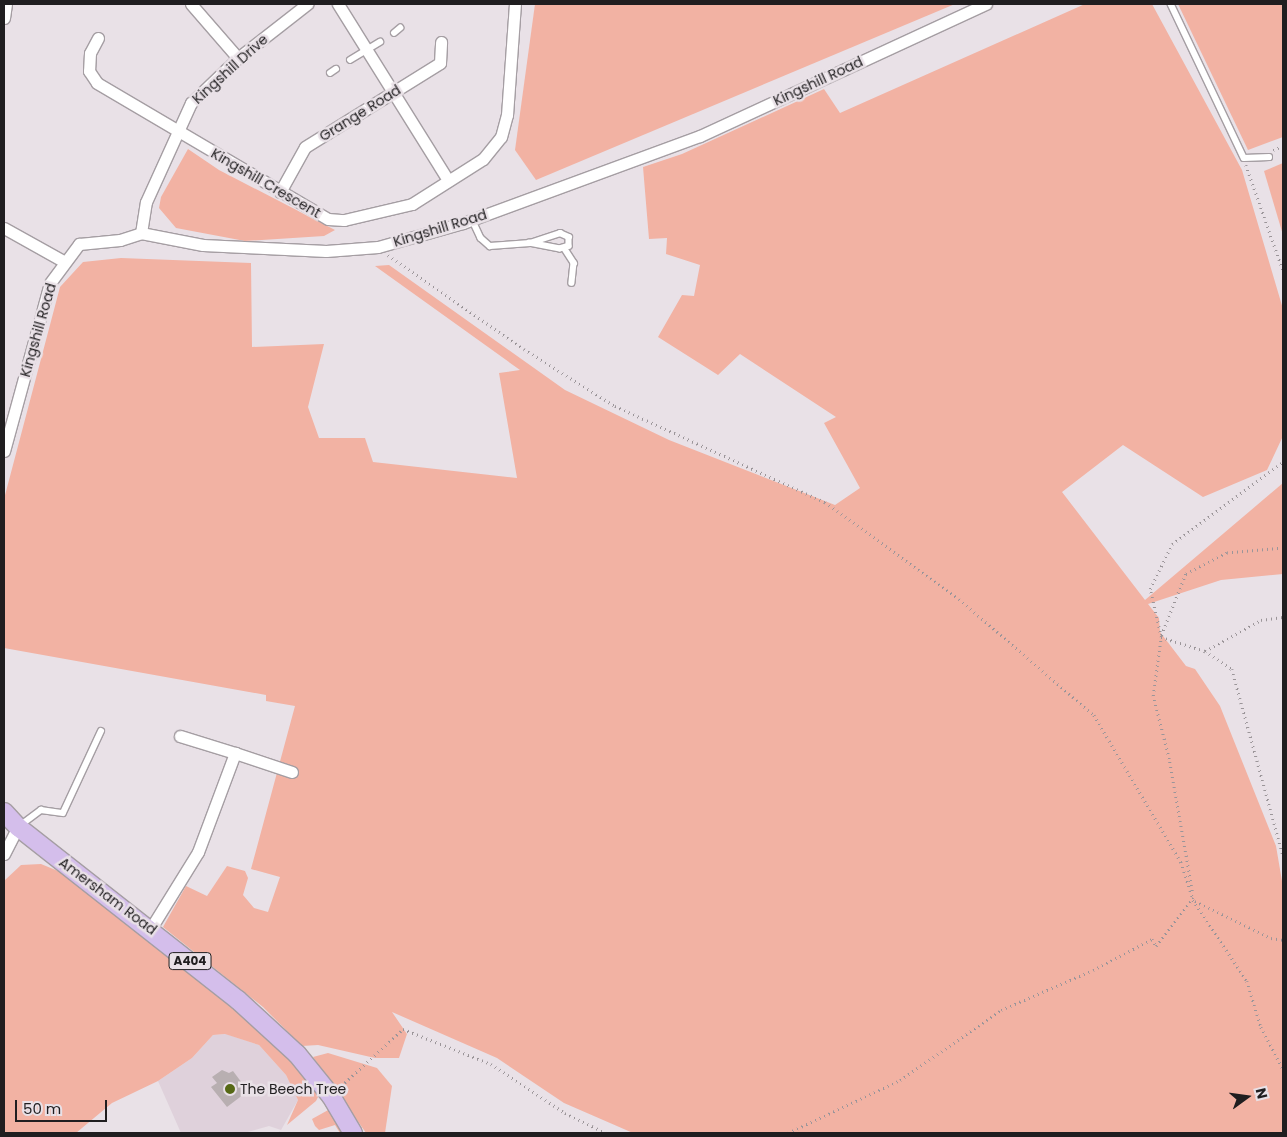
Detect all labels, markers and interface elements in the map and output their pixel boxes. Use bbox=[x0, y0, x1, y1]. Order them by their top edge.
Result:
street label: Kingshill Drive bbox=[189, 31, 271, 107]
street label: Kingshill Road bbox=[770, 53, 866, 109]
street label: Grange Road bbox=[316, 81, 404, 145]
street label: Kingshill Crescent bbox=[208, 145, 324, 221]
street label: Kingshill Road bbox=[391, 206, 489, 250]
street label: Kingshill Road bbox=[17, 281, 59, 379]
street label: Amersham Road bbox=[56, 854, 160, 938]
road number: A404 bbox=[168, 951, 212, 970]
north arrow bbox=[1222, 1072, 1272, 1122]
place label: The Beech Tree bbox=[240, 1081, 346, 1097]
marker: The Beech Tree bbox=[224, 1083, 236, 1095]
text: N bbox=[1251, 1086, 1273, 1101]
scale bar bbox=[18, 1090, 110, 1122]
text: 50 m bbox=[23, 1098, 61, 1119]

